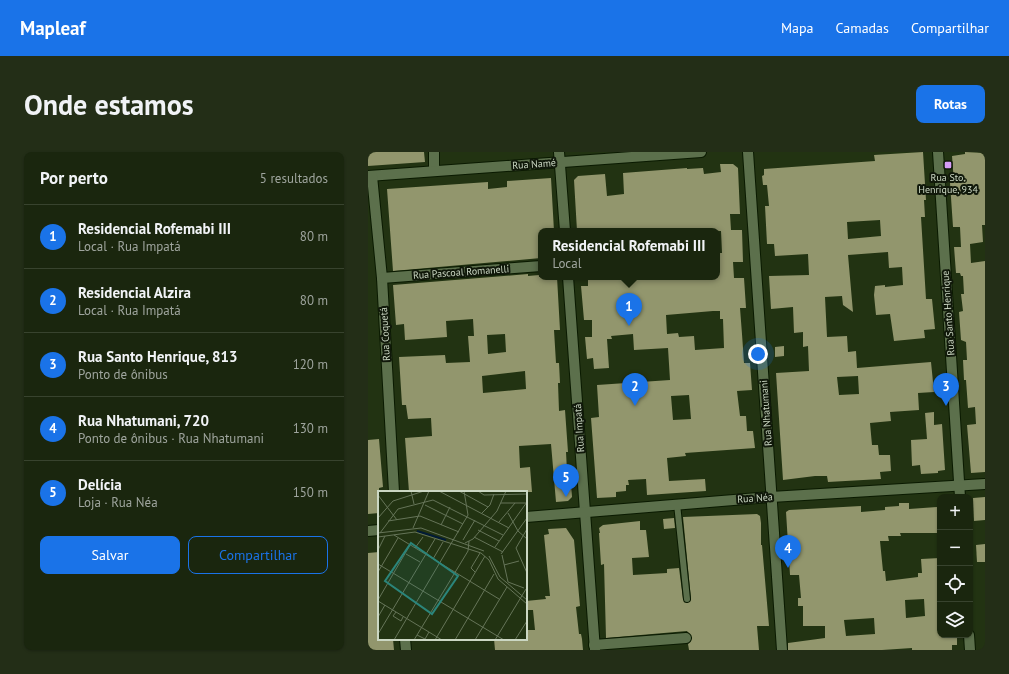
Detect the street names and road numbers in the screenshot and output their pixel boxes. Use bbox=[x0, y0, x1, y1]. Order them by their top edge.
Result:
street label: Rua Namé bbox=[512, 156, 556, 172]
street label: Rua Pascoal Romanelli bbox=[412, 262, 510, 282]
street label: Rua Santo Henrique bbox=[939, 270, 957, 356]
street label: Rua Coquetá bbox=[377, 307, 393, 361]
street label: Rua Nhatumani bbox=[757, 380, 775, 446]
street label: Rua Impatá bbox=[571, 403, 587, 453]
street label: Rua Néa bbox=[737, 490, 773, 506]

